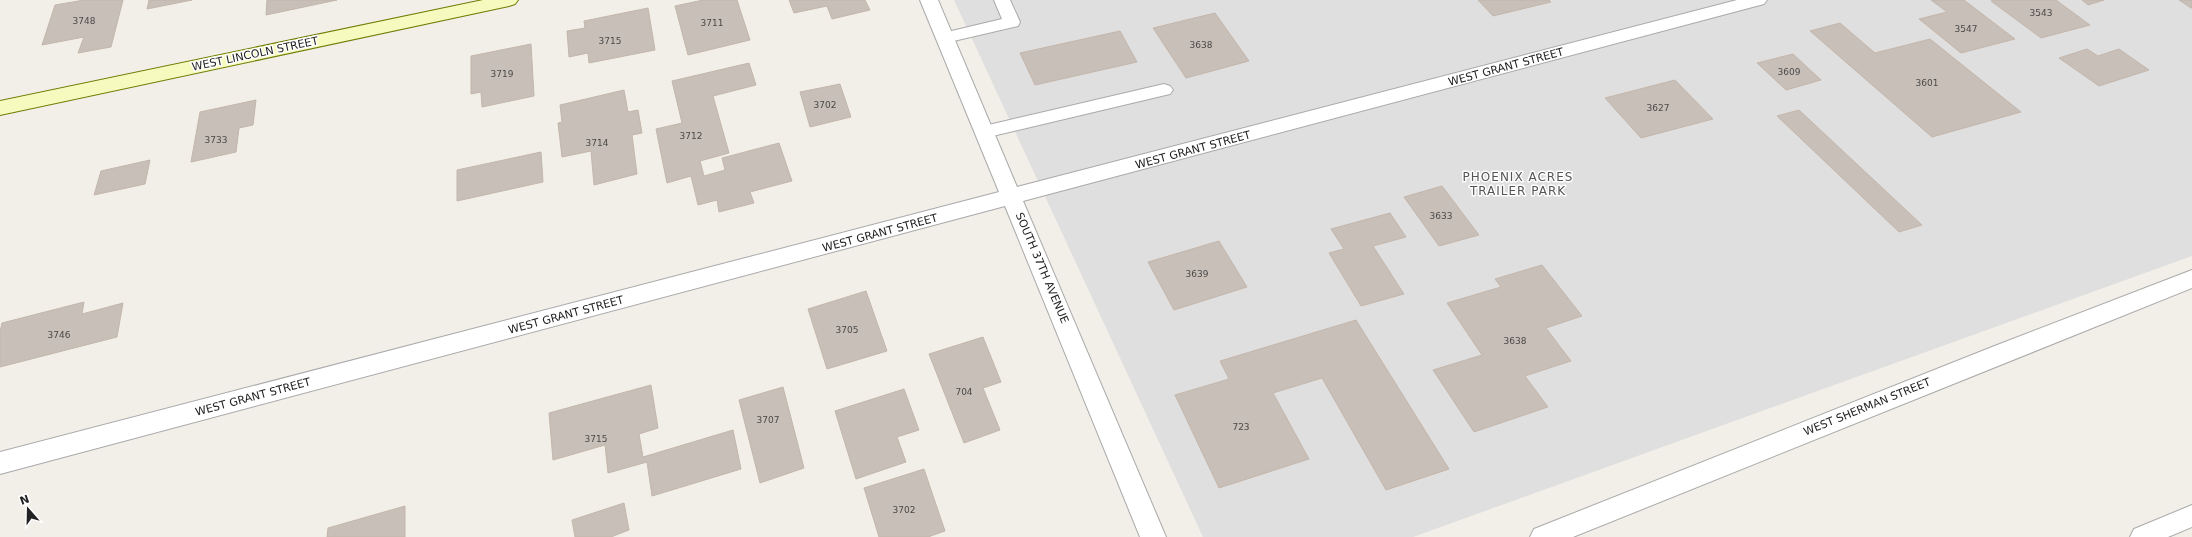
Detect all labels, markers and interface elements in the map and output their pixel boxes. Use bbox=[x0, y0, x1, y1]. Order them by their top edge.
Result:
house number: 3543 bbox=[2030, 8, 2052, 18]
house number: 3748 bbox=[73, 16, 96, 26]
house number: 3711 bbox=[701, 18, 723, 28]
house number: 3547 bbox=[1955, 24, 1977, 34]
street label: WEST LINCOLN STREET bbox=[191, 34, 320, 74]
house number: 3715 bbox=[599, 36, 621, 46]
house number: 3638 bbox=[1190, 40, 1213, 50]
street label: WEST GRANT STREET bbox=[1447, 45, 1565, 89]
house number: 3609 bbox=[1778, 67, 1801, 77]
house number: 3719 bbox=[491, 69, 514, 79]
house number: 3601 bbox=[1916, 78, 1938, 88]
house number: 3702 bbox=[814, 100, 836, 110]
house number: 3627 bbox=[1647, 103, 1669, 113]
street label: WEST GRANT STREET bbox=[1134, 128, 1252, 172]
house number: 3712 bbox=[680, 131, 702, 141]
house number: 3733 bbox=[205, 135, 227, 145]
house number: 3714 bbox=[586, 138, 609, 148]
district label: PHOENIX ACRES TRAILER PARK bbox=[1463, 170, 1573, 198]
street label: WEST GRANT STREET bbox=[821, 211, 939, 255]
street label: SOUTH 37TH AVENUE bbox=[1013, 211, 1071, 325]
house number: 3633 bbox=[1430, 211, 1452, 221]
house number: 3639 bbox=[1186, 269, 1209, 279]
street label: WEST GRANT STREET bbox=[507, 293, 625, 337]
house number: 3705 bbox=[836, 325, 858, 335]
house number: 3746 bbox=[48, 330, 71, 340]
house number: 3638 bbox=[1504, 336, 1527, 346]
street label: WEST GRANT STREET bbox=[194, 375, 312, 419]
street label: WEST SHERMAN STREET bbox=[1802, 375, 1933, 438]
house number: 704 bbox=[955, 387, 973, 397]
house number: 3707 bbox=[757, 415, 779, 425]
house number: 723 bbox=[1232, 422, 1250, 432]
house number: 3715 bbox=[585, 434, 607, 444]
north arrow bbox=[8, 489, 48, 529]
text: N bbox=[18, 492, 31, 508]
house number: 3702 bbox=[893, 505, 915, 515]

